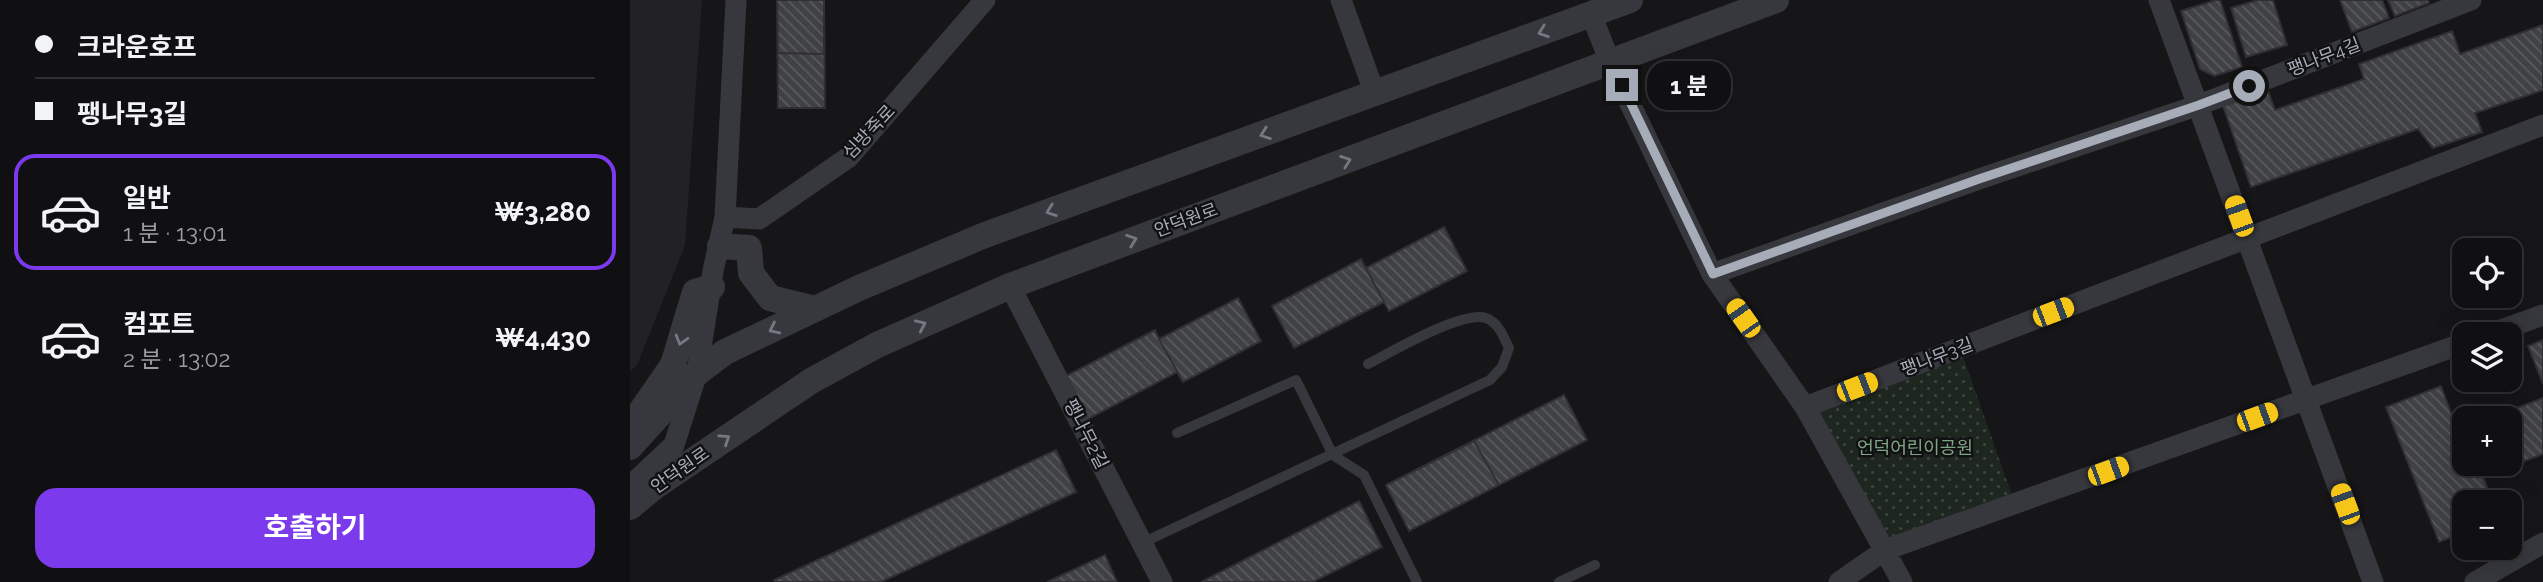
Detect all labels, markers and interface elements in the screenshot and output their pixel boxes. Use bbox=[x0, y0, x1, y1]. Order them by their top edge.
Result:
one-way arrow bbox=[1537, 23, 1549, 37]
text: 크라운호프 bbox=[77, 32, 197, 62]
street label: 팽나무4길 bbox=[2285, 33, 2363, 80]
callout: 1 분 bbox=[1646, 60, 1730, 110]
route end bbox=[1606, 69, 1638, 101]
route start bbox=[2233, 70, 2265, 102]
text: 1 분 bbox=[1670, 72, 1708, 99]
text: 팽나무3길 bbox=[77, 99, 187, 129]
street label: 심방죽로 bbox=[838, 100, 899, 163]
one-way arrow bbox=[1259, 126, 1271, 140]
one-way arrow bbox=[1339, 155, 1351, 169]
icon: car bbox=[39, 181, 102, 244]
text: 일반 bbox=[123, 183, 171, 213]
car bbox=[2222, 193, 2257, 239]
text: ₩3,280 bbox=[494, 197, 591, 227]
street label: 안덕원로 bbox=[1151, 198, 1221, 241]
one-way arrow bbox=[1045, 203, 1057, 217]
text: 1 분 · 13:01 bbox=[123, 219, 226, 246]
one-way arrow bbox=[1126, 235, 1138, 249]
map controls bbox=[2452, 238, 2522, 560]
button: locate bbox=[2452, 238, 2522, 308]
car bbox=[1723, 295, 1764, 341]
car bbox=[2030, 295, 2077, 329]
icon: car bbox=[39, 307, 102, 370]
text: 컴포트 bbox=[123, 309, 195, 339]
one-way arrow bbox=[914, 319, 927, 333]
one-way arrow bbox=[769, 320, 781, 334]
button: layers bbox=[2452, 322, 2522, 392]
text: ₩4,430 bbox=[495, 323, 591, 353]
street label: 팽나무3길 bbox=[1898, 333, 1976, 380]
one-way arrow bbox=[674, 334, 689, 346]
text: 2 분 · 13:02 bbox=[123, 345, 231, 372]
car bbox=[1834, 370, 1881, 404]
street label: 팽나무2길 bbox=[1060, 395, 1113, 472]
car bbox=[2234, 400, 2281, 434]
button: + bbox=[2452, 406, 2522, 476]
one-way arrow bbox=[717, 435, 730, 447]
park label: 언덕어린이공원 bbox=[1857, 437, 1973, 458]
street label: 안덕원로 bbox=[647, 442, 713, 497]
car bbox=[2085, 454, 2132, 488]
car bbox=[2328, 481, 2363, 527]
button: 호출하기 bbox=[35, 488, 595, 568]
button: − bbox=[2452, 490, 2522, 560]

